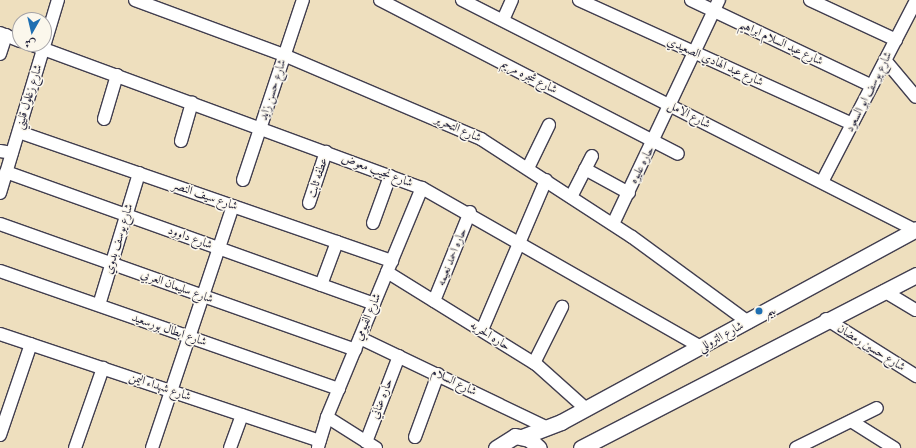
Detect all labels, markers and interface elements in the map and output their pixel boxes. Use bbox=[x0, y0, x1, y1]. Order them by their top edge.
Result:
north arrow bbox=[12, 12, 52, 52]
street label: شارع عبد السلام ابراهيم bbox=[737, 17, 825, 69]
street label: شارع عبد الهادي الصعيدي bbox=[665, 34, 765, 90]
text: ش bbox=[24, 36, 37, 51]
street label: شارع يوسف ابو السعود bbox=[843, 49, 895, 135]
street label: شارع شجره مريم bbox=[499, 57, 559, 97]
street label: شارع حسن زايد bbox=[256, 58, 290, 122]
street label: شارع زغلول قليني bbox=[12, 63, 46, 131]
street label: شارع الامل bbox=[665, 98, 713, 132]
street label: شارع التحرير bbox=[433, 112, 483, 146]
street label: حاره عليوه bbox=[626, 144, 658, 186]
street label: شارع نجيب معوض bbox=[339, 151, 415, 191]
street label: عطفه ثابت bbox=[305, 156, 331, 200]
street label: شارع سيف النصر bbox=[170, 178, 240, 214]
street label: شارع يوسف بدوي bbox=[101, 202, 137, 276]
street label: شارع داوود bbox=[166, 223, 214, 253]
street label: حاره احمد نعيمه bbox=[434, 226, 470, 288]
street label: شارع سليمان العربي bbox=[139, 267, 215, 307]
street label: شارع الفيومي bbox=[352, 291, 384, 343]
place label: بيم bbox=[767, 304, 776, 318]
marker: بيم bbox=[754, 306, 764, 316]
street label: شارع ابطال بورسعيد bbox=[130, 310, 208, 350]
street label: حاره الحريه bbox=[467, 318, 513, 354]
street label: شارع التروللي bbox=[696, 319, 746, 355]
street label: شارع حسين رمضان bbox=[834, 321, 908, 375]
street label: شارع السلام bbox=[429, 365, 479, 399]
street label: شارع شهداء اليمن bbox=[127, 370, 193, 404]
street label: حاره عناني bbox=[368, 377, 396, 421]

